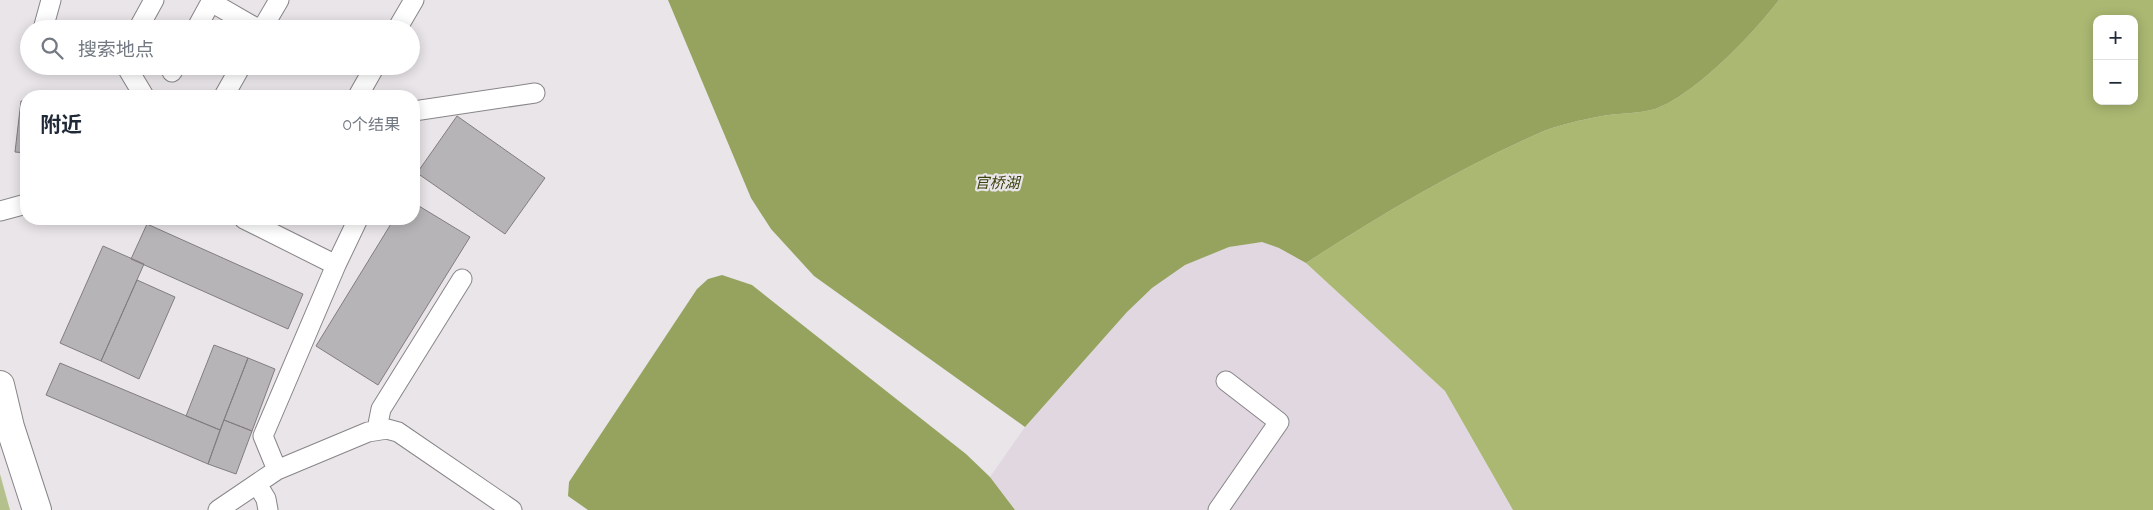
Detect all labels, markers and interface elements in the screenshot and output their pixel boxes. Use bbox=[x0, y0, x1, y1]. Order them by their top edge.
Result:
map controls bbox=[2093, 15, 2138, 105]
button: + bbox=[2093, 15, 2138, 60]
search box bbox=[20, 20, 420, 75]
icon: search bbox=[38, 34, 66, 62]
text: 搜索地点 bbox=[78, 38, 154, 60]
button: − bbox=[2093, 60, 2138, 105]
text: 附近 bbox=[40, 112, 82, 137]
text: 0个结果 bbox=[342, 115, 400, 134]
water label: 官桥湖 bbox=[974, 174, 1021, 192]

